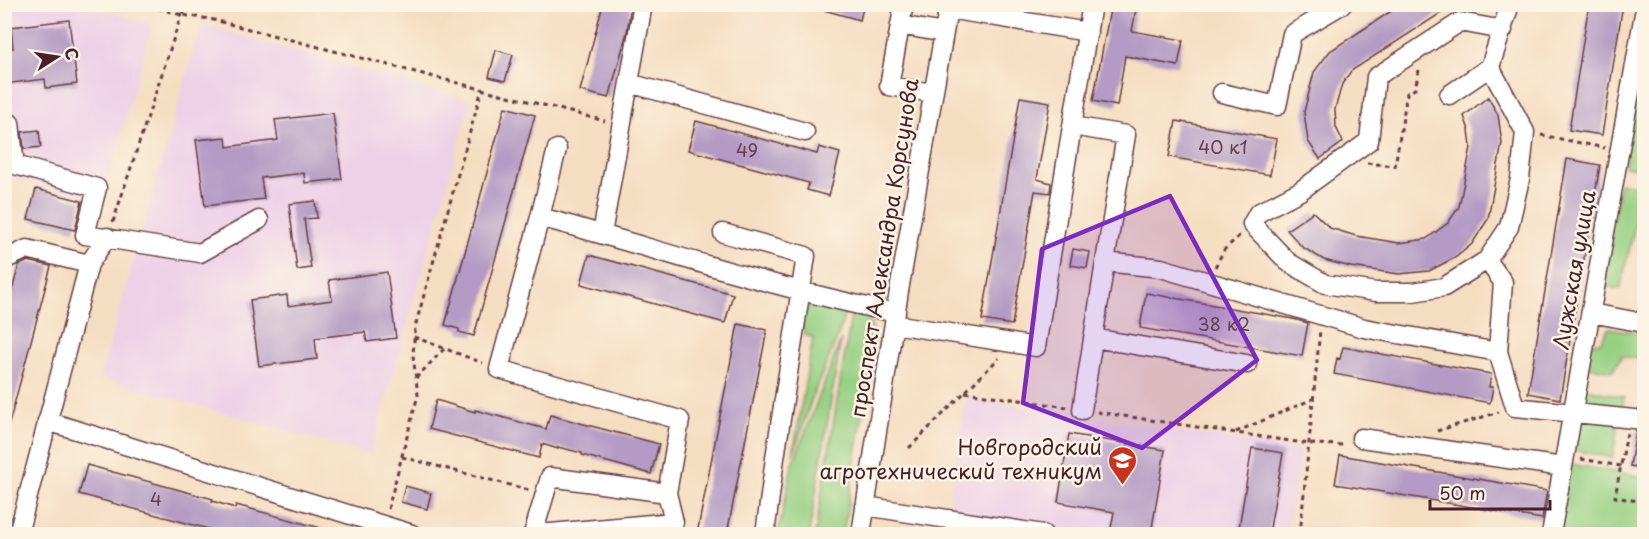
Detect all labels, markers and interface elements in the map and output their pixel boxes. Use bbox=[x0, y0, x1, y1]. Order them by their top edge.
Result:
north arrow bbox=[27, 27, 87, 87]
text: С bbox=[60, 45, 86, 62]
street label: проспект Александра Корсунова bbox=[840, 76, 926, 420]
house number: 40 к1 bbox=[1198, 133, 1248, 160]
house number: 49 bbox=[736, 136, 758, 163]
street label: Лужская улица bbox=[1543, 187, 1603, 352]
house number: 38 к2 bbox=[1198, 310, 1250, 337]
place label: Новгородский агротехнический техникум bbox=[819, 430, 1102, 486]
school or university icon: Новгородский агротехнический техникум bbox=[1107, 444, 1139, 486]
scale bar bbox=[1430, 473, 1550, 511]
text: 50 m bbox=[1439, 479, 1486, 506]
house number: 4 bbox=[150, 485, 162, 512]

